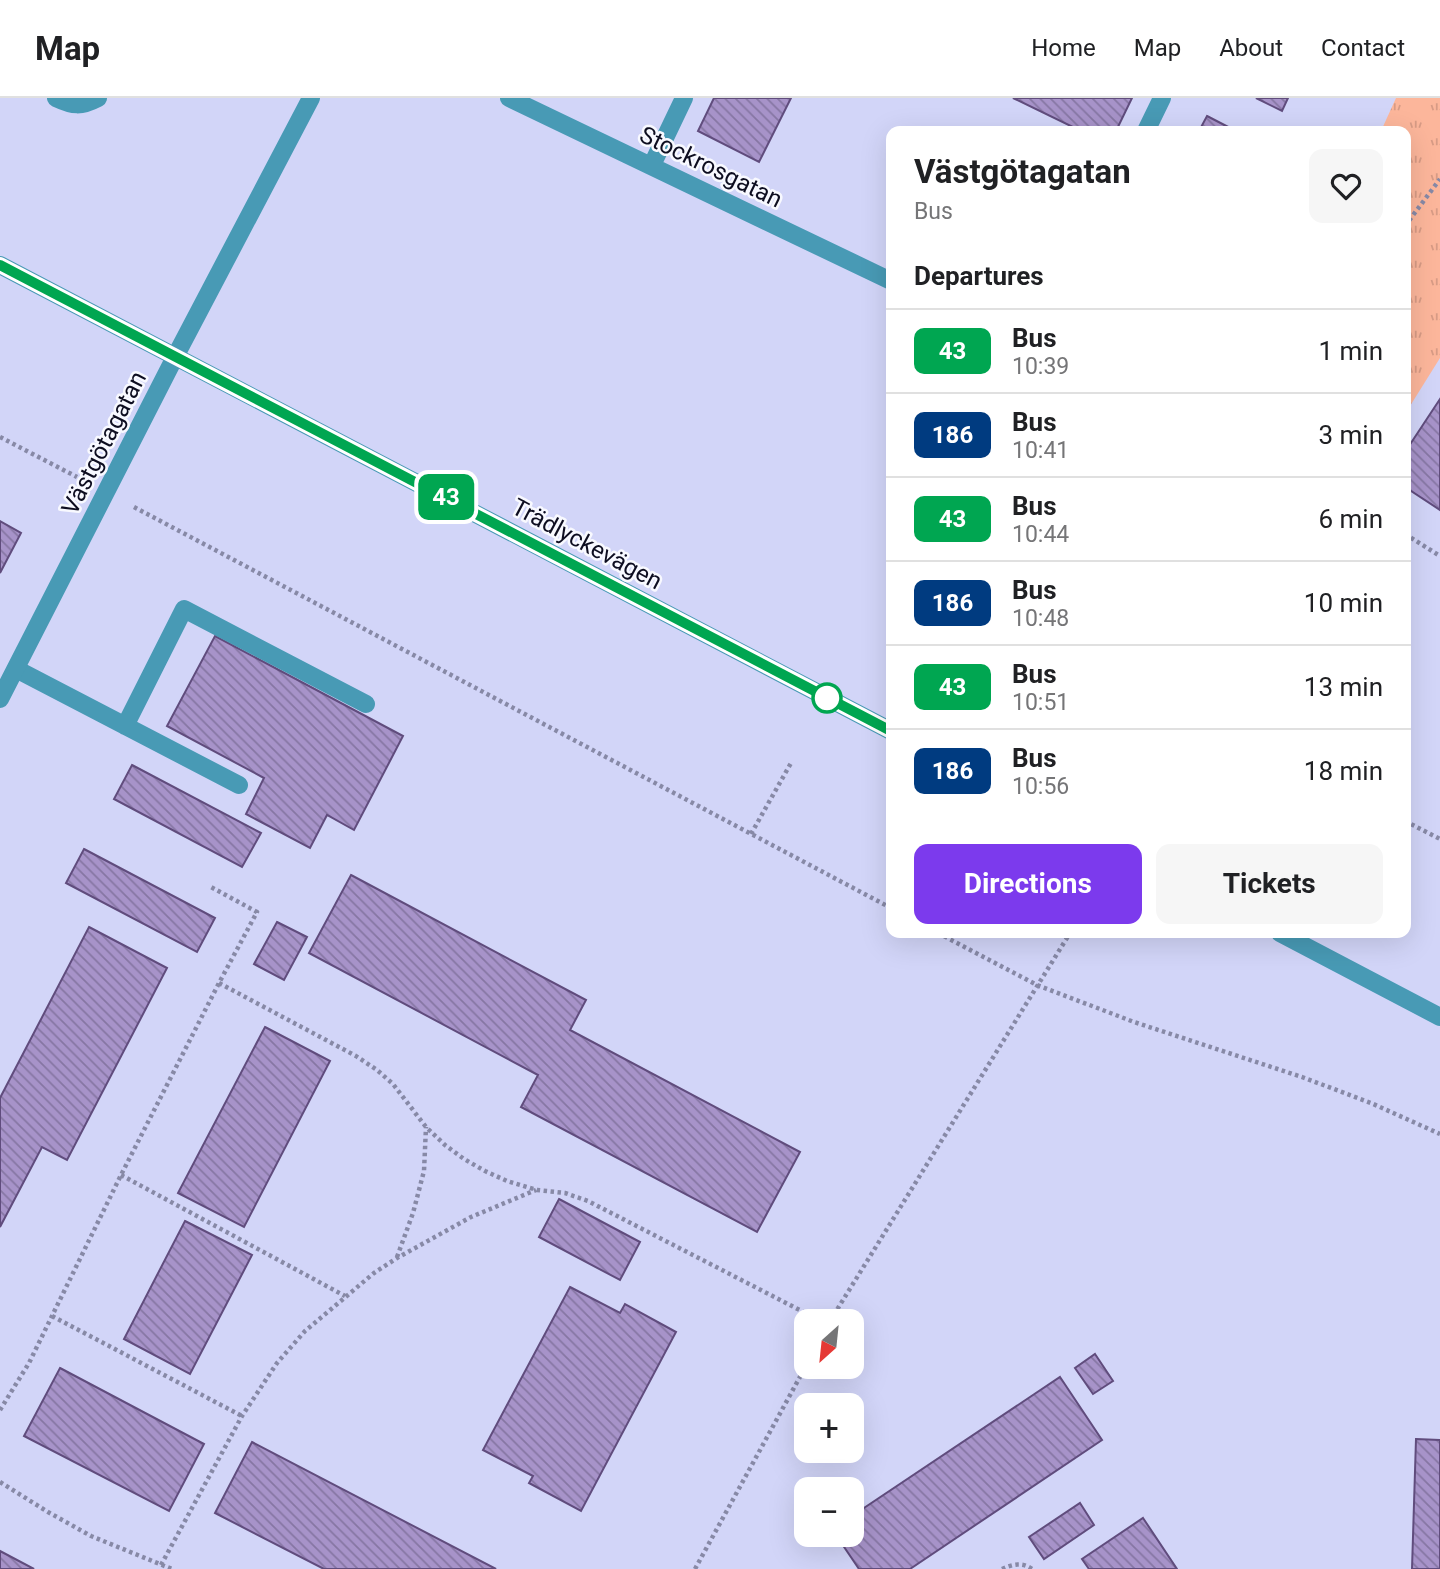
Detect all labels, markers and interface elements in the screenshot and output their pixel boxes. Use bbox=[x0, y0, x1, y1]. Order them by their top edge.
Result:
text: Map bbox=[35, 29, 100, 68]
text: Home bbox=[1031, 34, 1096, 62]
text: Map bbox=[1134, 34, 1181, 62]
text: About bbox=[1219, 34, 1283, 62]
text: Contact bbox=[1321, 34, 1405, 62]
street label: Stockrosgatan bbox=[635, 120, 787, 214]
button: heart bbox=[1309, 149, 1383, 223]
text: Västgötagatan bbox=[914, 152, 1131, 191]
text: Bus bbox=[914, 198, 953, 225]
text: Departures bbox=[914, 261, 1044, 291]
text: Bus bbox=[1012, 323, 1057, 353]
text: 1 min bbox=[1318, 336, 1383, 366]
text: 43 bbox=[939, 337, 966, 365]
text: 10:39 bbox=[1012, 353, 1069, 380]
street label: Västgötagatan bbox=[56, 367, 152, 519]
text: Bus bbox=[1012, 407, 1057, 437]
text: 3 min bbox=[1318, 420, 1383, 450]
text: 186 bbox=[932, 421, 973, 449]
text: 10:41 bbox=[1012, 437, 1069, 464]
line badge: 43 bbox=[414, 474, 478, 520]
text: 43 bbox=[432, 483, 460, 511]
text: Bus bbox=[1012, 491, 1057, 521]
street label: Trädlyckevägen bbox=[507, 493, 667, 595]
text: 6 min bbox=[1318, 504, 1383, 534]
text: 43 bbox=[939, 505, 966, 533]
text: 10:44 bbox=[1012, 521, 1069, 548]
text: Bus bbox=[1012, 575, 1057, 605]
text: 10 min bbox=[1304, 588, 1383, 618]
text: 186 bbox=[932, 589, 973, 617]
text: 10:48 bbox=[1012, 605, 1069, 632]
text: Bus bbox=[1012, 659, 1057, 689]
text: 13 min bbox=[1304, 672, 1383, 702]
text: 43 bbox=[939, 673, 966, 701]
unlabelled marker bbox=[812, 683, 842, 713]
text: 10:51 bbox=[1012, 689, 1069, 716]
text: Bus bbox=[1012, 743, 1057, 773]
text: 18 min bbox=[1304, 756, 1383, 786]
text: 186 bbox=[932, 757, 973, 785]
text: 10:56 bbox=[1012, 773, 1069, 800]
button: Directions bbox=[914, 844, 1142, 924]
button: Tickets bbox=[1156, 844, 1383, 924]
north arrow bbox=[794, 1309, 864, 1379]
map controls bbox=[794, 1309, 864, 1547]
button: + bbox=[794, 1393, 864, 1463]
button: − bbox=[794, 1477, 864, 1547]

